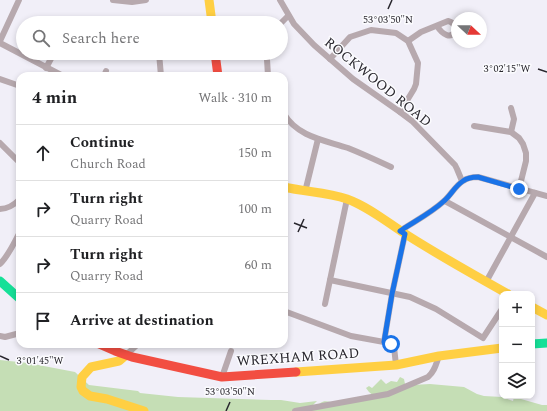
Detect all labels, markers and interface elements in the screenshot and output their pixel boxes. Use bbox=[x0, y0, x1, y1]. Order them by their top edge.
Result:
text: 53°03'50"N bbox=[363, 12, 413, 28]
north arrow bbox=[451, 12, 487, 48]
search box bbox=[16, 16, 288, 60]
icon: search bbox=[30, 27, 52, 49]
text: Search here bbox=[62, 27, 140, 50]
street label: ROCKWOOD ROAD bbox=[320, 32, 436, 132]
text: 3°02'15"W bbox=[484, 61, 531, 77]
text: 4 min bbox=[32, 85, 77, 111]
text: Walk · 310 m bbox=[198, 88, 272, 108]
text: Continue bbox=[70, 131, 135, 154]
icon: ahead bbox=[32, 142, 54, 164]
text: 150 m bbox=[238, 143, 272, 163]
text: Church Road bbox=[70, 154, 146, 174]
route end bbox=[510, 180, 528, 198]
text: Turn right bbox=[70, 187, 143, 210]
icon: right bbox=[32, 198, 54, 220]
text: 100 m bbox=[238, 199, 272, 219]
text: Quarry Road bbox=[70, 210, 143, 230]
text: Turn right bbox=[70, 243, 143, 266]
icon: right bbox=[32, 254, 54, 276]
text: 60 m bbox=[245, 255, 272, 275]
text: Quarry Road bbox=[70, 266, 143, 286]
map controls bbox=[499, 291, 535, 399]
button: + bbox=[499, 291, 535, 327]
text: Arrive at destination bbox=[70, 309, 214, 332]
icon: arrive bbox=[32, 310, 54, 332]
button: − bbox=[499, 327, 535, 363]
route start bbox=[382, 335, 400, 353]
street label: WREXHAM ROAD bbox=[236, 342, 360, 372]
text: 3°01'45"W bbox=[17, 353, 64, 369]
button: layers bbox=[499, 363, 535, 399]
text: 53°03'50"N bbox=[205, 384, 255, 400]

